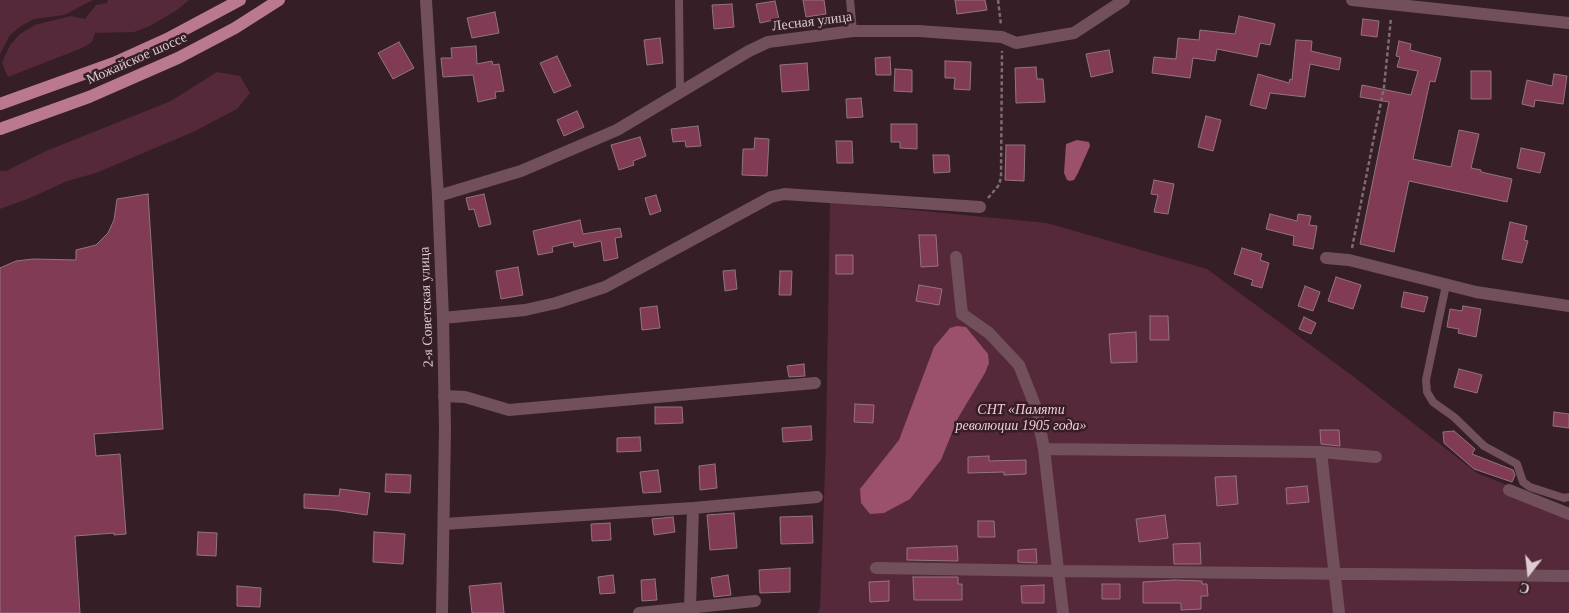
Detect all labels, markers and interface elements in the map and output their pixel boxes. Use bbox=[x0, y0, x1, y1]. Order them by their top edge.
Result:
street label: Лесная улица bbox=[771, 9, 853, 35]
street label: Можайское шоссе bbox=[84, 29, 190, 89]
street label: 2-я Советская улица bbox=[417, 246, 437, 368]
park label: СНТ «Памяти революции 1905 года» bbox=[955, 402, 1087, 434]
north arrow bbox=[1504, 548, 1554, 598]
text: С bbox=[1518, 579, 1532, 597]

